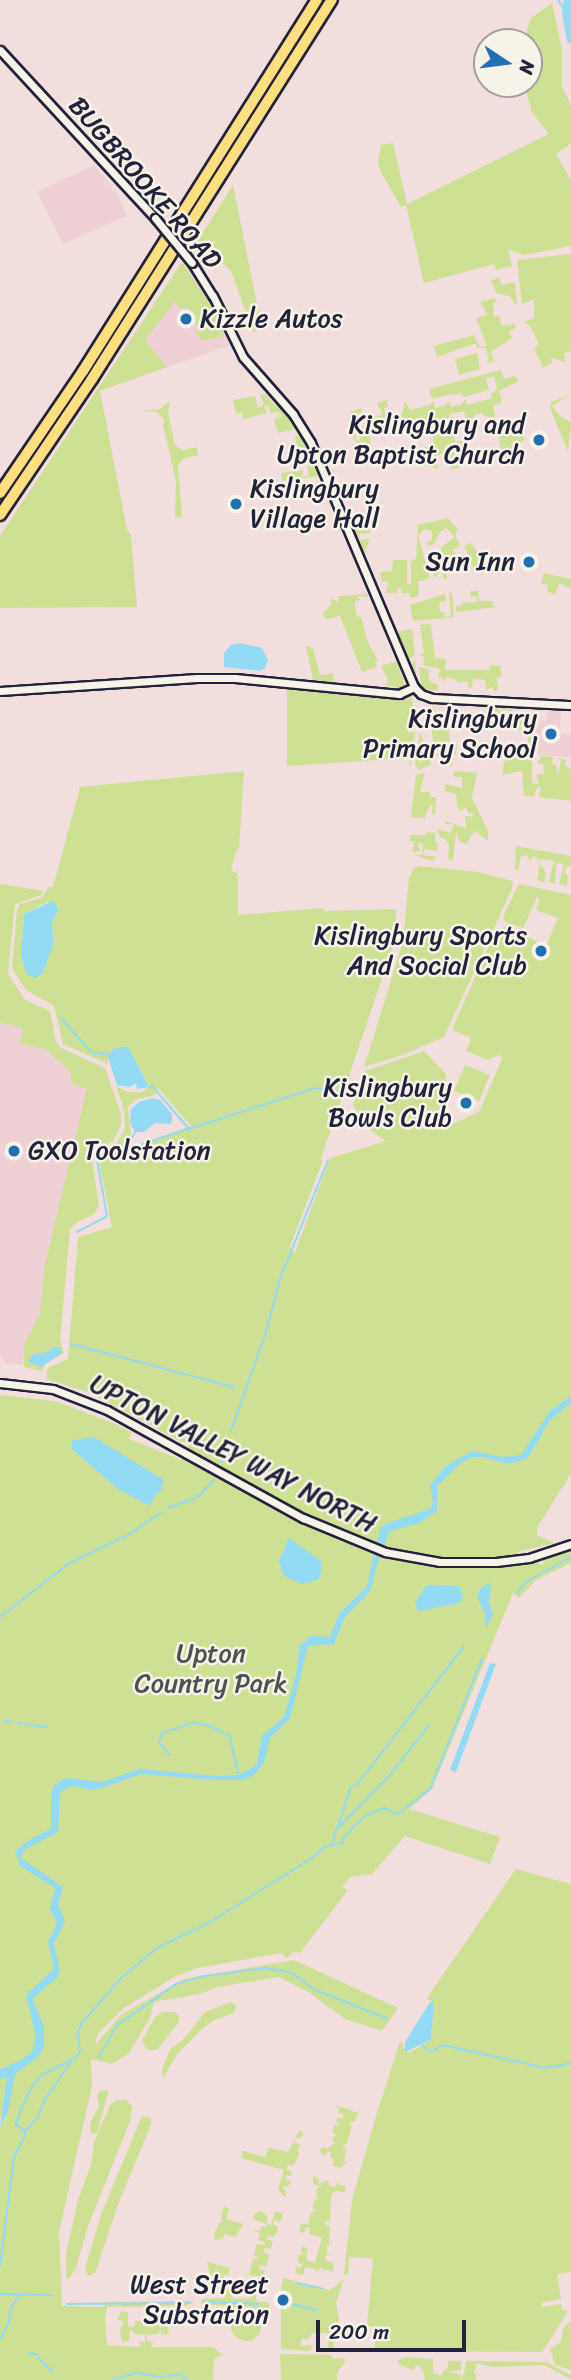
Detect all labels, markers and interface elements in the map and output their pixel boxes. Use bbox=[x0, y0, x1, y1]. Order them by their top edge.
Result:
north arrow bbox=[473, 28, 543, 98]
text: N bbox=[509, 57, 545, 78]
street label: BUGBROOKE ROAD bbox=[62, 90, 228, 276]
place label: Kizzle Autos bbox=[200, 303, 343, 335]
marker: Kizzle Autos bbox=[178, 311, 194, 327]
place label: Kislingbury and Upton Baptist Church bbox=[277, 409, 525, 471]
marker: Kislingbury and Upton Baptist Church bbox=[531, 432, 547, 448]
place label: Kislingbury Village Hall bbox=[250, 473, 379, 534]
marker: Kislingbury Village Hall bbox=[228, 496, 244, 512]
place label: Sun Inn bbox=[426, 546, 515, 578]
marker: Sun Inn bbox=[521, 554, 537, 570]
place label: Kislingbury Primary School bbox=[363, 703, 537, 764]
marker: Kislingbury Primary School bbox=[543, 726, 559, 742]
place label: Kislingbury Sports And Social Club bbox=[315, 920, 527, 982]
marker: Kislingbury Sports And Social Club bbox=[533, 943, 549, 959]
place label: Kislingbury Bowls Club bbox=[323, 1072, 452, 1134]
marker: Kislingbury Bowls Club bbox=[458, 1095, 474, 1111]
place label: GXO Toolstation bbox=[28, 1135, 212, 1167]
marker: GXO Toolstation bbox=[6, 1143, 22, 1159]
street label: UPTON VALLEY WAY NORTH bbox=[86, 1369, 380, 1539]
park label: Upton Country Park bbox=[135, 1638, 287, 1700]
place label: West Street Substation bbox=[130, 2269, 269, 2330]
marker: West Street Substation bbox=[275, 2292, 291, 2308]
scale bar bbox=[319, 2306, 470, 2350]
text: 200 m bbox=[329, 2313, 389, 2351]

